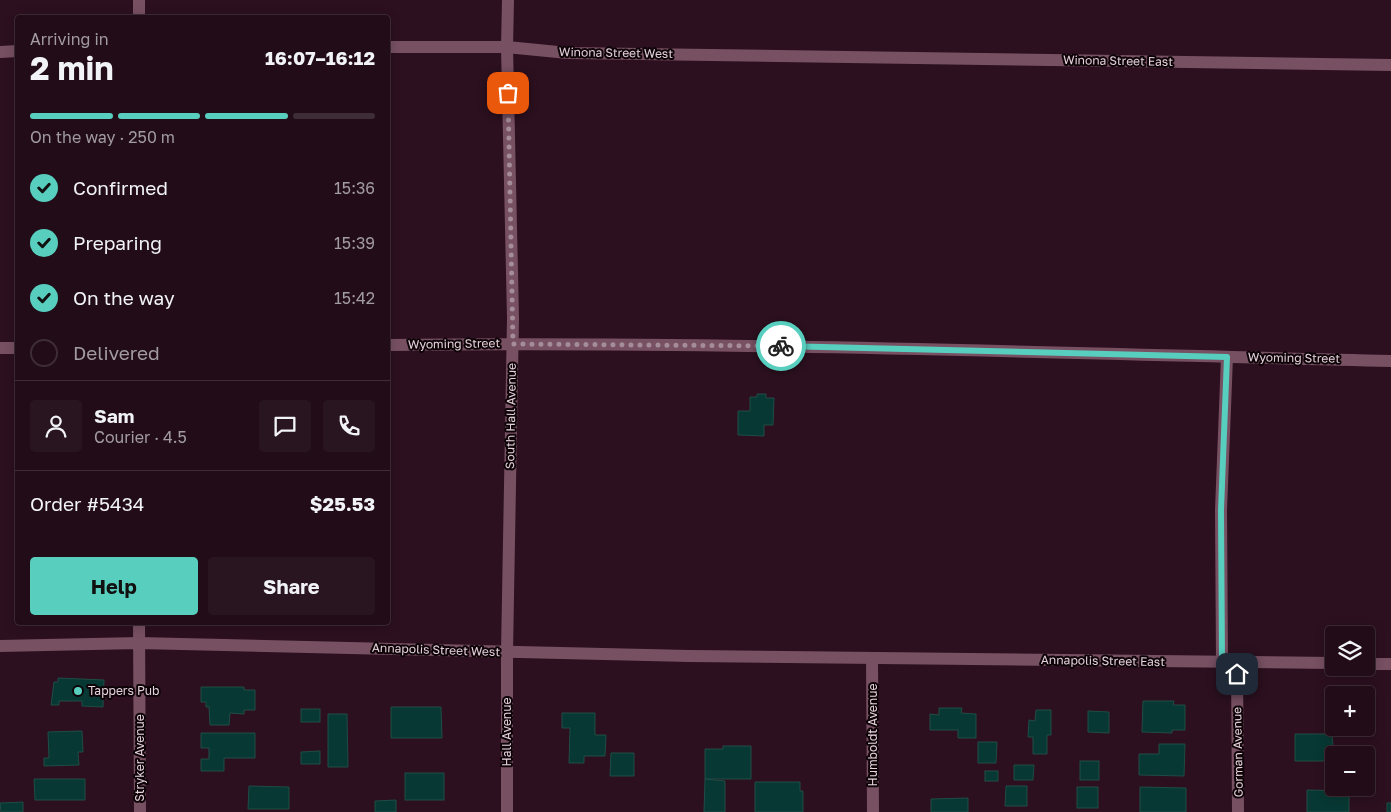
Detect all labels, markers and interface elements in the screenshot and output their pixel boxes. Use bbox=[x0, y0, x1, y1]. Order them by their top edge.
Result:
text: Arriving in bbox=[30, 29, 109, 49]
street label: Winona Street West bbox=[559, 44, 673, 61]
text: 16:07–16:12 bbox=[265, 46, 375, 69]
text: 2 min bbox=[30, 49, 114, 87]
street label: Winona Street East bbox=[1063, 52, 1173, 69]
pin bbox=[487, 72, 529, 114]
icon: bag bbox=[494, 79, 522, 107]
text: On the way · 250 m bbox=[30, 127, 175, 147]
icon: check bbox=[30, 174, 58, 202]
text: Confirmed bbox=[73, 176, 168, 199]
text: 15:36 bbox=[334, 178, 375, 198]
icon: check bbox=[30, 229, 58, 257]
text: Preparing bbox=[73, 231, 162, 254]
text: 15:39 bbox=[334, 233, 375, 253]
icon: check bbox=[30, 284, 58, 312]
text: On the way bbox=[73, 286, 175, 309]
text: 15:42 bbox=[334, 288, 375, 308]
courier bbox=[756, 321, 806, 371]
icon: bike bbox=[767, 332, 795, 360]
street label: Wyoming Street bbox=[408, 335, 500, 352]
text: Delivered bbox=[73, 341, 160, 364]
street label: Wyoming Street bbox=[1248, 349, 1340, 366]
street label: South Hall Avenue bbox=[502, 363, 519, 469]
button: person bbox=[30, 400, 82, 452]
button: chat bbox=[259, 400, 311, 452]
button: phone bbox=[323, 400, 375, 452]
text: Sam bbox=[94, 404, 134, 427]
text: Courier · 4.5 bbox=[94, 427, 187, 447]
text: Order #5434 bbox=[30, 492, 144, 515]
text: $25.53 bbox=[310, 492, 375, 515]
button: Help bbox=[30, 557, 198, 615]
button: Share bbox=[208, 557, 375, 615]
map controls bbox=[1325, 626, 1375, 796]
button: layers bbox=[1325, 626, 1375, 676]
street label: Annapolis Street West bbox=[372, 640, 501, 659]
street label: Annapolis Street East bbox=[1041, 652, 1165, 669]
pin bbox=[1216, 653, 1258, 695]
icon: home bbox=[1223, 660, 1251, 688]
place label: Tappers Pub bbox=[88, 683, 159, 698]
street label: Humboldt Avenue bbox=[865, 684, 880, 786]
marker: Tappers Pub bbox=[72, 685, 84, 697]
button: + bbox=[1325, 686, 1375, 736]
street label: Hall Avenue bbox=[499, 697, 514, 766]
street label: Gorman Avenue bbox=[1229, 707, 1246, 797]
street label: Stryker Avenue bbox=[132, 714, 147, 802]
button: − bbox=[1325, 746, 1375, 796]

